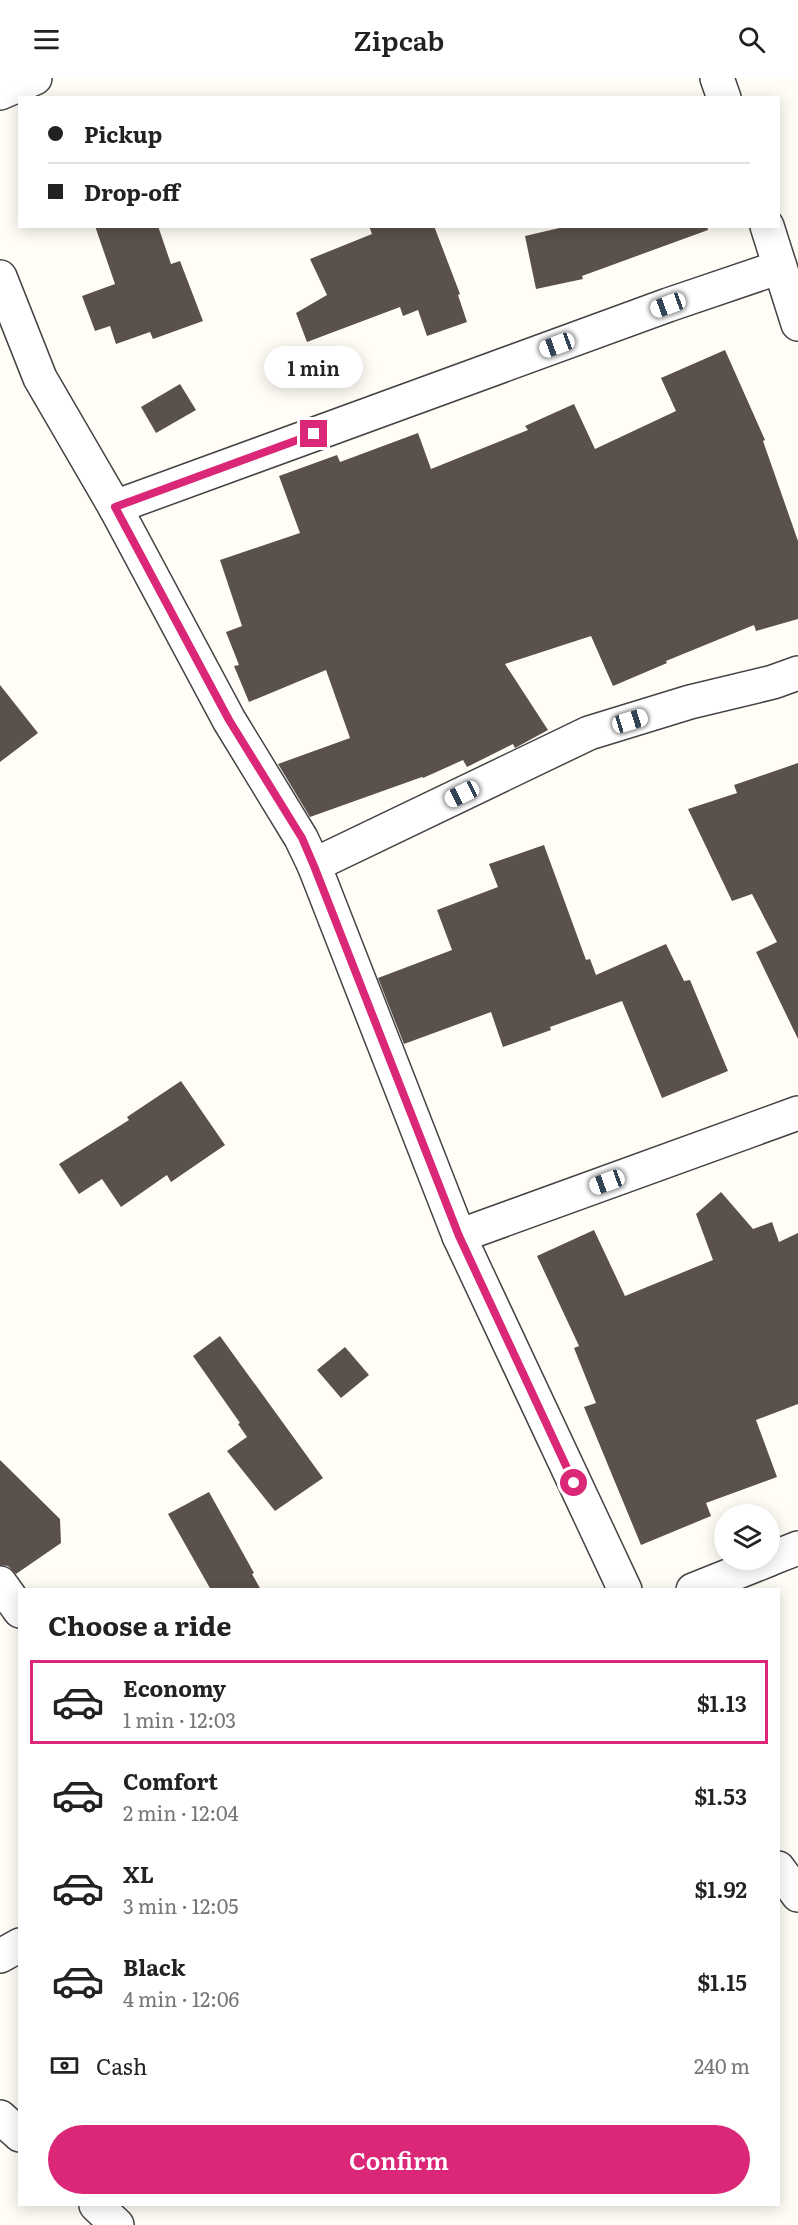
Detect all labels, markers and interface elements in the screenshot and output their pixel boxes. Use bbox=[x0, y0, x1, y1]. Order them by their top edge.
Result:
text: Zipcab bbox=[354, 19, 444, 59]
icon: menu bbox=[30, 23, 63, 56]
icon: search bbox=[735, 23, 768, 56]
text: Pickup bbox=[84, 117, 162, 150]
text: Drop-off bbox=[84, 175, 180, 208]
car bbox=[648, 290, 688, 320]
car bbox=[537, 330, 577, 360]
callout: 1 min bbox=[264, 347, 364, 389]
text: 1 min bbox=[287, 352, 340, 382]
route end bbox=[300, 420, 327, 447]
car bbox=[610, 707, 650, 735]
car bbox=[442, 778, 482, 810]
car bbox=[587, 1167, 627, 1197]
route start bbox=[560, 1469, 587, 1496]
map controls bbox=[714, 1504, 780, 1570]
button: layers bbox=[714, 1504, 780, 1570]
text: Choose a ride bbox=[48, 1604, 231, 1644]
text: Economy bbox=[123, 1671, 226, 1704]
icon: car bbox=[51, 1675, 105, 1729]
text: $1.13 bbox=[697, 1686, 747, 1719]
text: 1 min · 12:03 bbox=[123, 1704, 236, 1734]
text: Comfort bbox=[123, 1764, 218, 1797]
icon: car bbox=[51, 1768, 105, 1822]
text: $1.53 bbox=[694, 1779, 747, 1812]
text: 2 min · 12:04 bbox=[123, 1797, 239, 1827]
text: XL bbox=[123, 1857, 154, 1890]
icon: car bbox=[51, 1861, 105, 1915]
text: $1.92 bbox=[694, 1872, 747, 1905]
text: 3 min · 12:05 bbox=[123, 1890, 238, 1920]
text: Black bbox=[123, 1950, 185, 1983]
icon: car bbox=[51, 1954, 105, 2008]
text: $1.15 bbox=[697, 1965, 747, 1998]
text: 4 min · 12:06 bbox=[123, 1983, 239, 2013]
icon: cash bbox=[48, 2049, 81, 2082]
text: Cash bbox=[96, 2049, 147, 2082]
text: 240 m bbox=[694, 2050, 750, 2080]
button: Confirm bbox=[48, 2125, 750, 2194]

